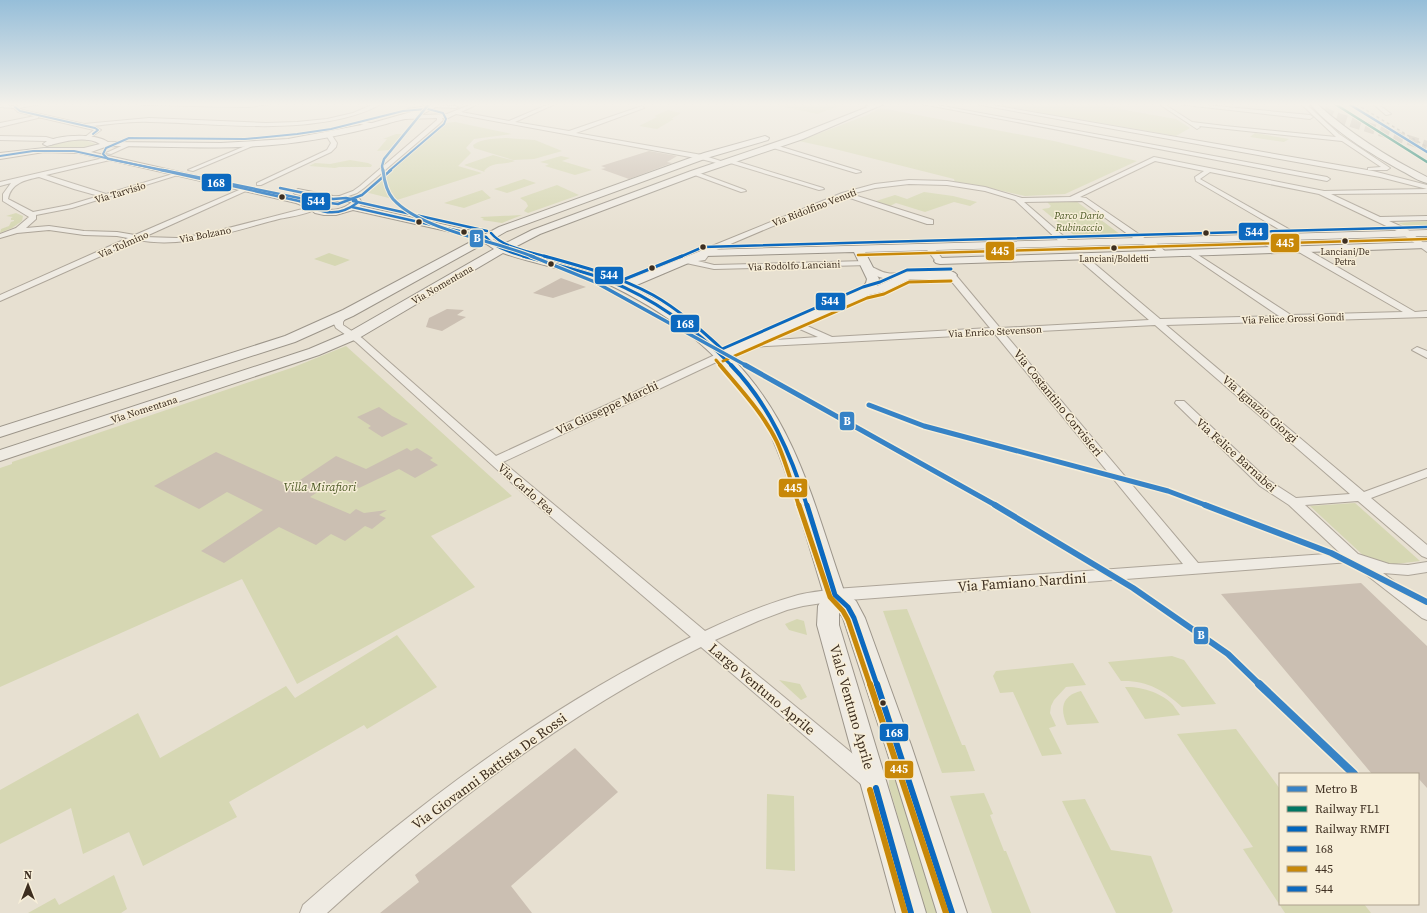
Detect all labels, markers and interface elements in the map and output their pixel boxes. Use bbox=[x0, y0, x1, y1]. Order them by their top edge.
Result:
line badge: 168 bbox=[201, 173, 232, 192]
text: 168 bbox=[207, 176, 225, 191]
street label: Via Tarvisio bbox=[93, 178, 148, 206]
street label: Via Ridolfino Venuti bbox=[770, 185, 858, 230]
unlabelled marker bbox=[277, 192, 287, 202]
line badge: 544 bbox=[301, 192, 331, 211]
text: 544 bbox=[307, 194, 325, 209]
park label: Parco Dario Rubinaccio bbox=[1053, 209, 1104, 234]
unlabelled marker bbox=[414, 217, 424, 227]
line badge: 544 bbox=[1238, 222, 1269, 241]
street label: Via Bolzano bbox=[178, 223, 233, 246]
text: 544 bbox=[1245, 225, 1263, 240]
street label: Via Tolmino bbox=[96, 227, 151, 261]
unlabelled marker bbox=[459, 227, 469, 237]
unlabelled marker bbox=[1201, 228, 1211, 238]
line badge: B bbox=[469, 229, 484, 248]
text: B bbox=[473, 231, 481, 246]
line badge: 445 bbox=[1270, 233, 1300, 253]
text: 445 bbox=[1276, 236, 1294, 251]
marker: Lanciani/De Petra bbox=[1340, 236, 1350, 246]
line badge: 445 bbox=[985, 241, 1015, 261]
unlabelled marker bbox=[698, 242, 708, 252]
marker: Lanciani/Boldetti bbox=[1109, 243, 1119, 253]
text: 445 bbox=[991, 244, 1009, 259]
place label: Lanciani/De Petra bbox=[1320, 246, 1370, 268]
place label: Lanciani/Boldetti bbox=[1079, 253, 1149, 265]
street label: Via Rodolfo Lanciani bbox=[747, 257, 841, 274]
unlabelled marker bbox=[546, 259, 556, 269]
street label: Via Nomentana bbox=[409, 261, 476, 307]
unlabelled marker bbox=[647, 263, 657, 273]
line badge: 544 bbox=[594, 266, 624, 285]
text: 544 bbox=[600, 268, 618, 283]
line badge: 544 bbox=[815, 292, 846, 311]
text: 544 bbox=[821, 294, 839, 309]
street label: Via Felice Grossi Gondi bbox=[1241, 310, 1345, 327]
line badge: 168 bbox=[670, 314, 700, 333]
text: 168 bbox=[676, 317, 694, 332]
street label: Via Enrico Stevenson bbox=[948, 323, 1042, 340]
street label: Via Costantino Corvisieri bbox=[1010, 346, 1106, 460]
street label: Via Ignazio Giorgi bbox=[1219, 372, 1302, 447]
street label: Via Giuseppe Marchi bbox=[553, 377, 661, 439]
street label: Via Nomentana bbox=[109, 392, 180, 426]
line badge: B bbox=[839, 411, 855, 431]
text: B bbox=[843, 414, 851, 429]
street label: Via Felice Barnabei bbox=[1192, 415, 1280, 496]
street label: Via Carlo Fea bbox=[494, 460, 558, 519]
line badge: 445 bbox=[778, 478, 808, 498]
park label: Villa Mirafiori bbox=[284, 479, 357, 495]
text: 445 bbox=[784, 481, 802, 496]
street label: Via Famiano Nardini bbox=[957, 568, 1087, 596]
line badge: B bbox=[1193, 626, 1209, 645]
text: B bbox=[1197, 628, 1205, 643]
street label: Largo Ventuno Aprile bbox=[704, 638, 820, 740]
street label: Viale Ventuno Aprile bbox=[825, 642, 879, 772]
unlabelled marker bbox=[878, 698, 888, 708]
street label: Via Giovanni Battista De Rossi bbox=[407, 708, 571, 834]
line badge: 168 bbox=[879, 723, 909, 742]
text: 168 bbox=[885, 726, 903, 741]
line badge: 445 bbox=[884, 760, 914, 779]
text: 445 bbox=[890, 762, 908, 777]
legend bbox=[1279, 773, 1419, 905]
text: Metro B bbox=[1315, 781, 1358, 797]
text: Railway FL1 bbox=[1315, 801, 1380, 817]
text: Railway RMFI bbox=[1315, 821, 1390, 837]
text: 168 bbox=[1315, 841, 1333, 857]
text: 445 bbox=[1315, 861, 1333, 877]
north arrow bbox=[8, 865, 48, 905]
text: N bbox=[24, 868, 32, 883]
text: 544 bbox=[1315, 881, 1333, 897]

